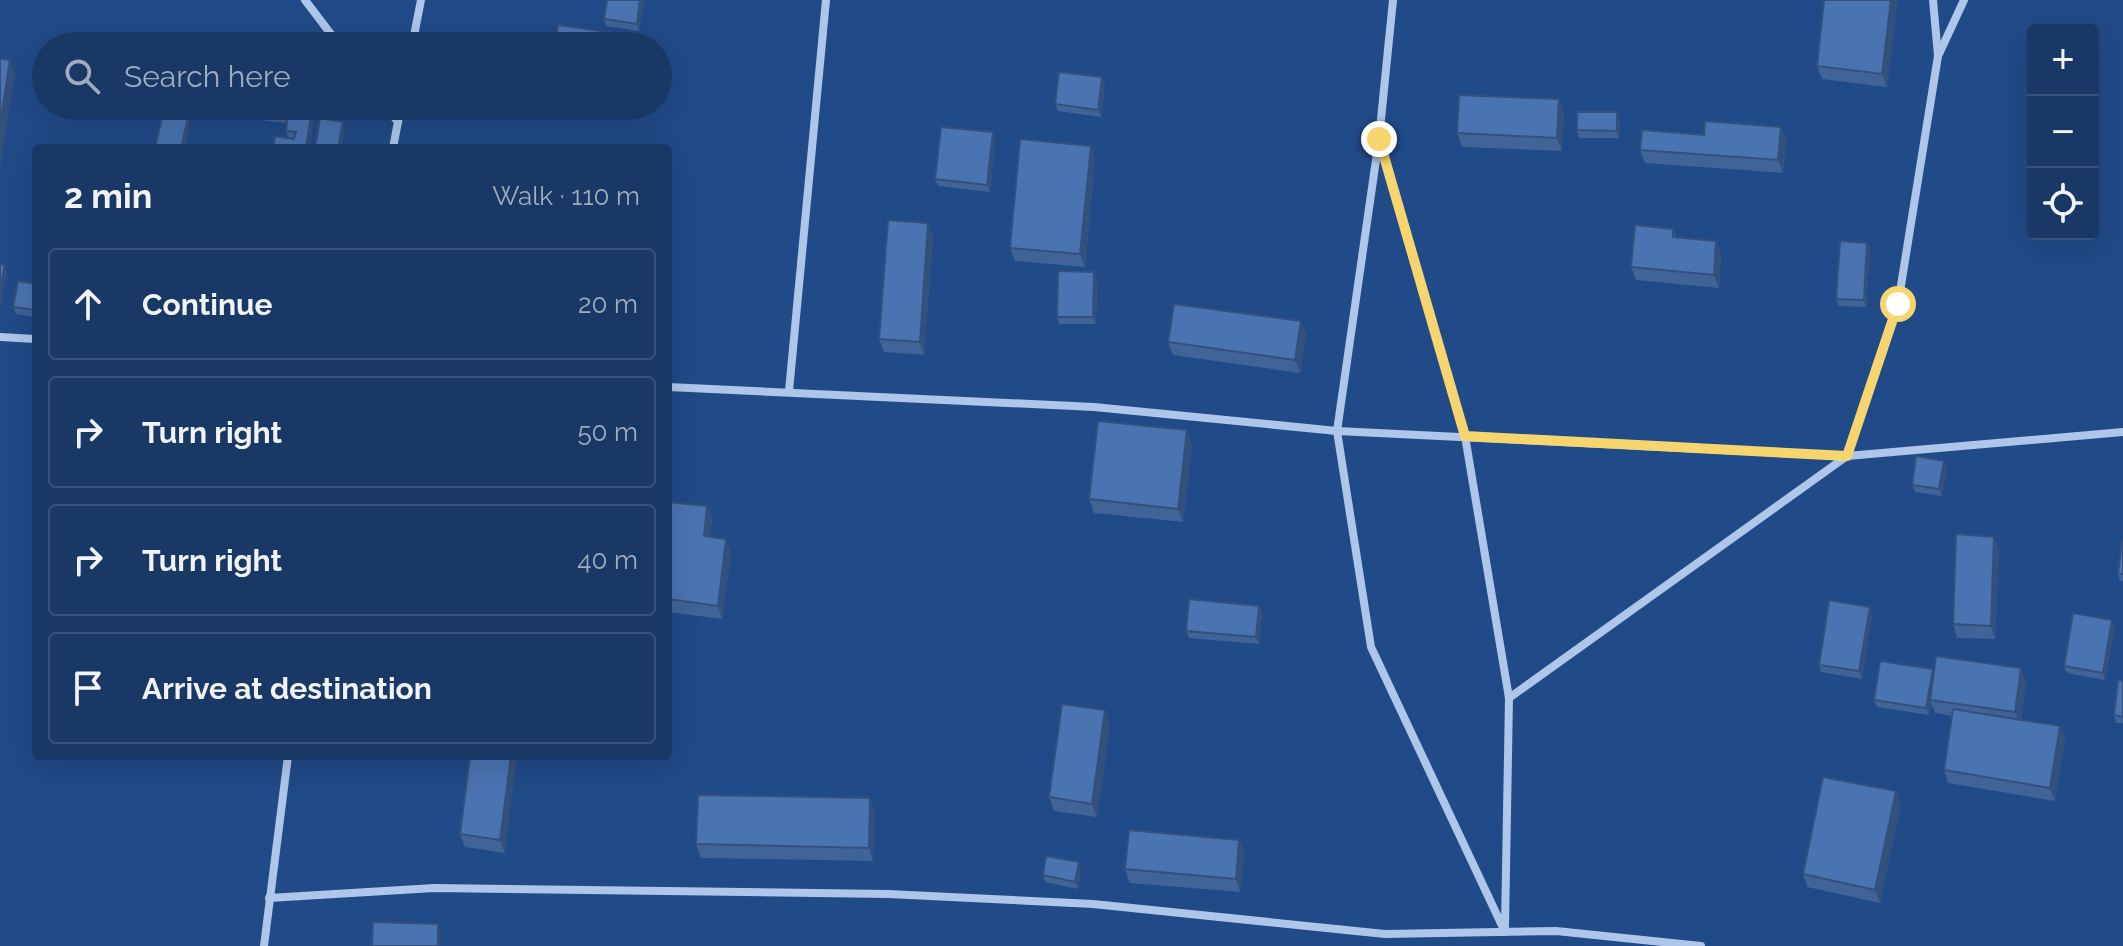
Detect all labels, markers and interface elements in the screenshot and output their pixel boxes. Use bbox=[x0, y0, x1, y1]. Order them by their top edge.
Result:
map controls bbox=[2027, 24, 2099, 240]
button: + bbox=[2027, 24, 2099, 96]
search box bbox=[32, 32, 672, 120]
icon: search bbox=[60, 54, 104, 98]
text: Search here bbox=[124, 59, 291, 94]
button: − bbox=[2027, 96, 2099, 168]
route end bbox=[1361, 121, 1397, 157]
button: locate bbox=[2027, 168, 2099, 240]
text: 2 min bbox=[64, 176, 152, 216]
text: Walk · 110 m bbox=[492, 181, 640, 211]
icon: ahead bbox=[66, 282, 110, 326]
route start bbox=[1880, 286, 1916, 322]
text: Continue bbox=[142, 287, 273, 322]
text: 20 m bbox=[578, 289, 638, 319]
icon: right bbox=[66, 410, 110, 454]
text: Turn right bbox=[142, 415, 282, 450]
text: 50 m bbox=[577, 417, 638, 447]
icon: right bbox=[66, 538, 110, 582]
text: Turn right bbox=[142, 543, 282, 578]
text: 40 m bbox=[577, 545, 638, 575]
icon: arrive bbox=[66, 666, 110, 710]
text: Arrive at destination bbox=[142, 671, 432, 706]

